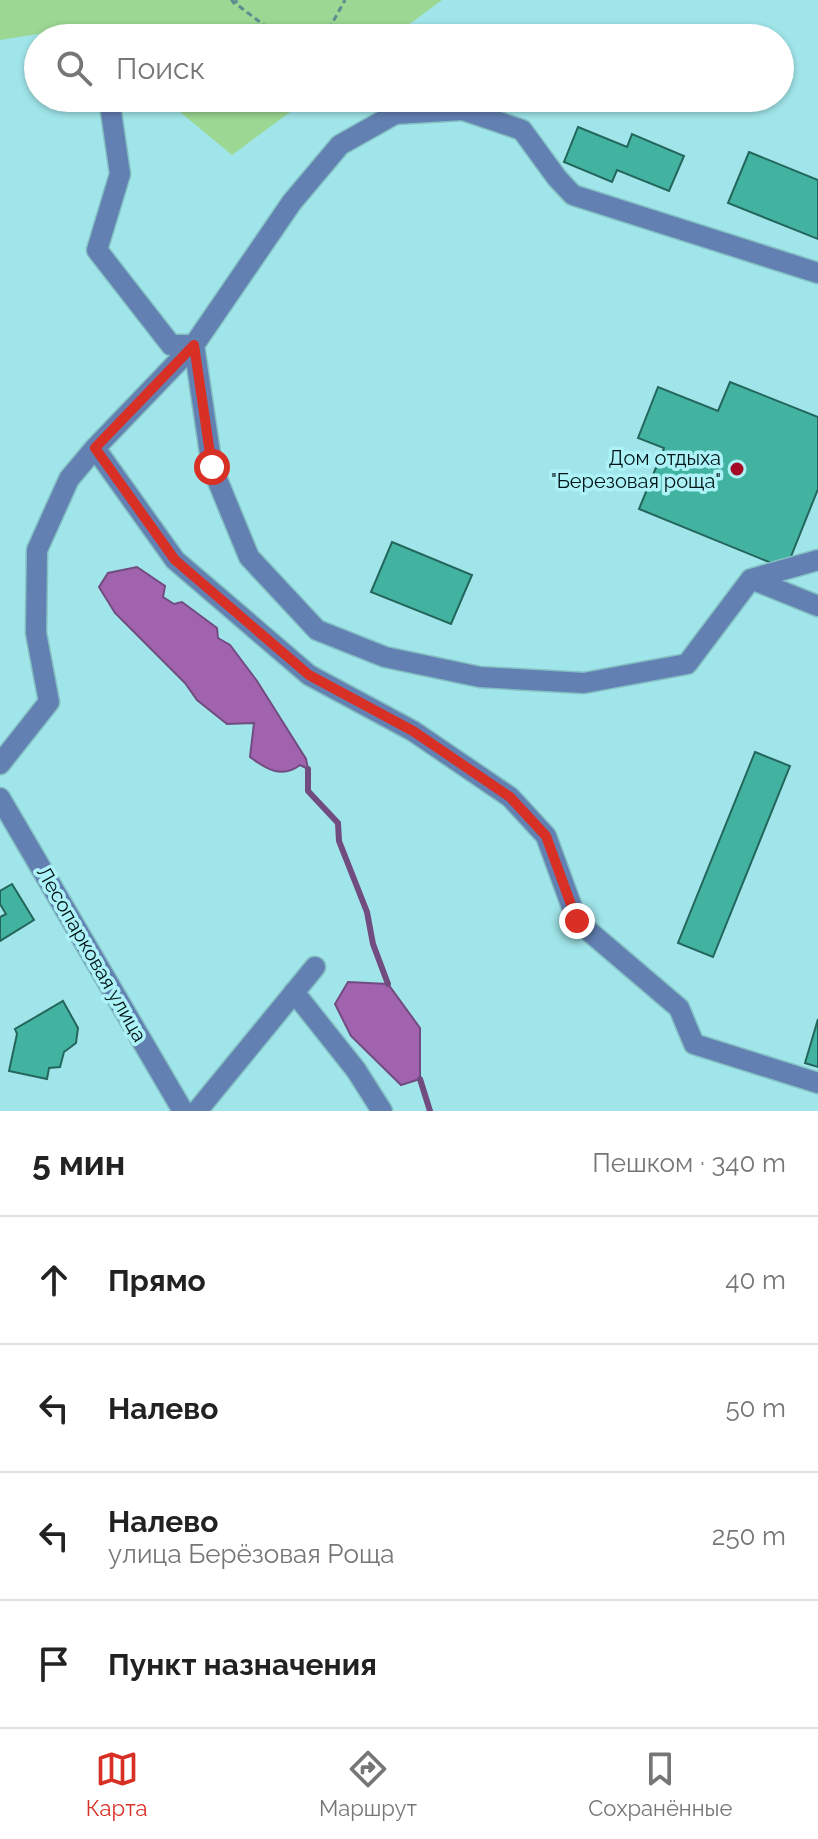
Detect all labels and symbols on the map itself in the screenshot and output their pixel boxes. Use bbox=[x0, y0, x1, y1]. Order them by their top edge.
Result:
place label: Дом отдыха "Березовая роща" bbox=[551, 446, 721, 493]
route start bbox=[194, 449, 230, 485]
marker: Дом отдыха "Березовая роща" bbox=[728, 460, 746, 478]
street label: Лесопарковая улица bbox=[32, 862, 152, 1046]
route end bbox=[559, 903, 595, 939]

